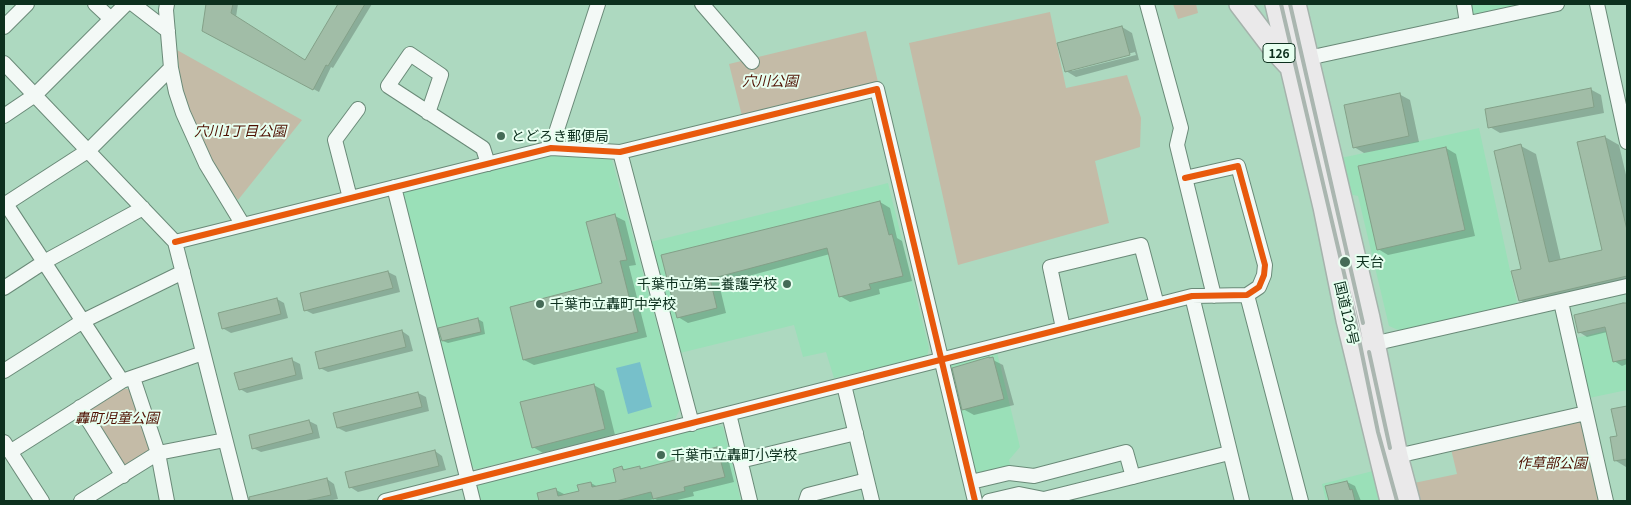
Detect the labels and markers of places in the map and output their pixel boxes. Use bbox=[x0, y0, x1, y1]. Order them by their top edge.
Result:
place label: とどろき郵便局 bbox=[511, 128, 609, 144]
marker: とどろき郵便局 bbox=[495, 130, 507, 142]
place label: 天台 bbox=[1356, 254, 1384, 270]
marker: 天台 bbox=[1338, 255, 1352, 269]
place label: 千葉市立第二養護学校 bbox=[637, 276, 777, 292]
marker: 千葉市立第二養護学校 bbox=[781, 278, 793, 290]
place label: 千葉市立轟町中学校 bbox=[550, 296, 676, 312]
marker: 千葉市立轟町中学校 bbox=[534, 298, 546, 310]
place label: 千葉市立轟町小学校 bbox=[671, 447, 797, 463]
marker: 千葉市立轟町小学校 bbox=[655, 449, 667, 461]

